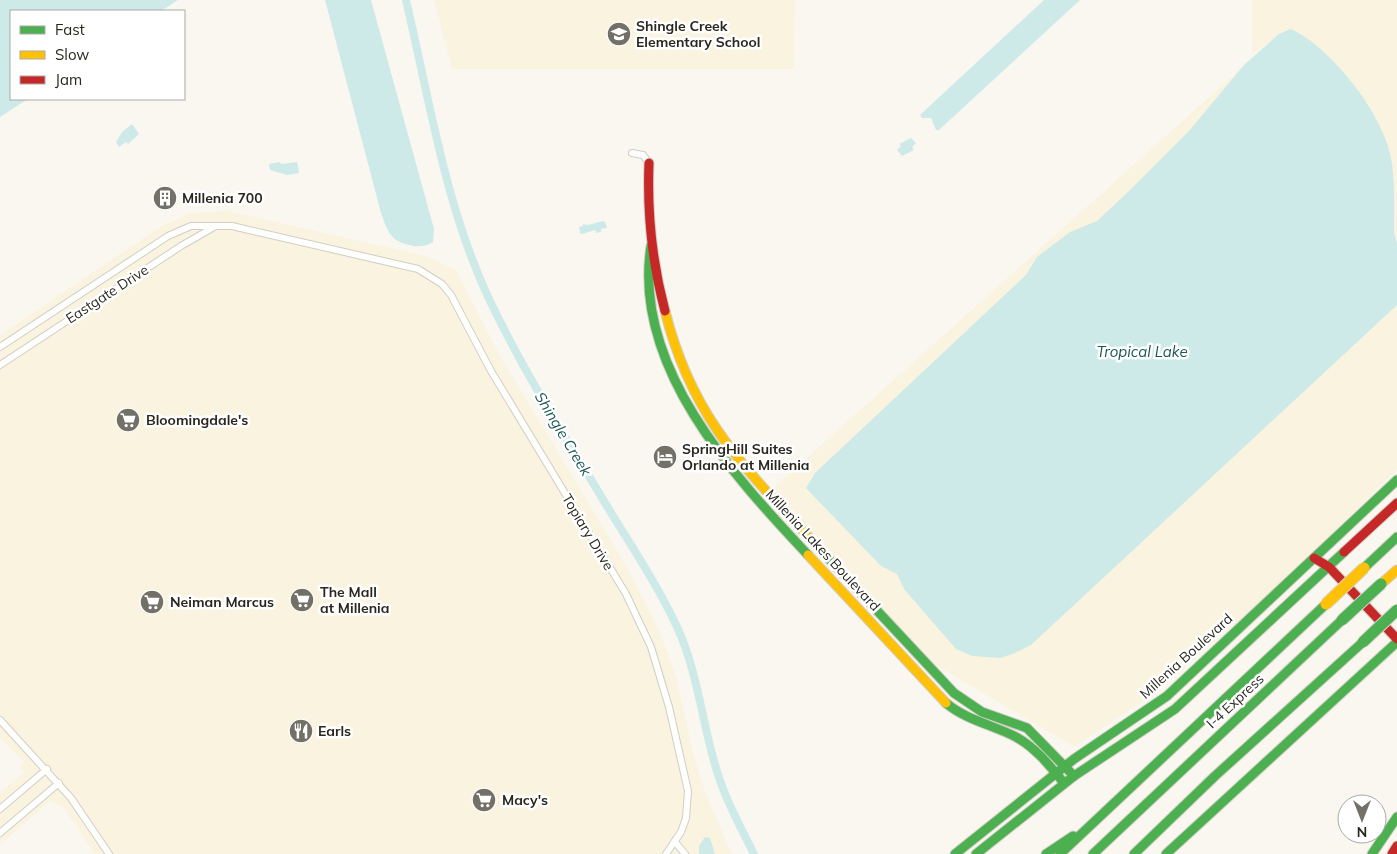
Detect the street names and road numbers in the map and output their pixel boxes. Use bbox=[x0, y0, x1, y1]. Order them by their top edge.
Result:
street label: Eastgate Drive bbox=[62, 261, 152, 327]
street label: Millenia Lakes Boulevard bbox=[762, 485, 884, 615]
street label: Topiary Drive bbox=[558, 491, 618, 573]
street label: Millenia Boulevard bbox=[1136, 610, 1236, 702]
street label: I-4 Express bbox=[1202, 670, 1268, 732]

